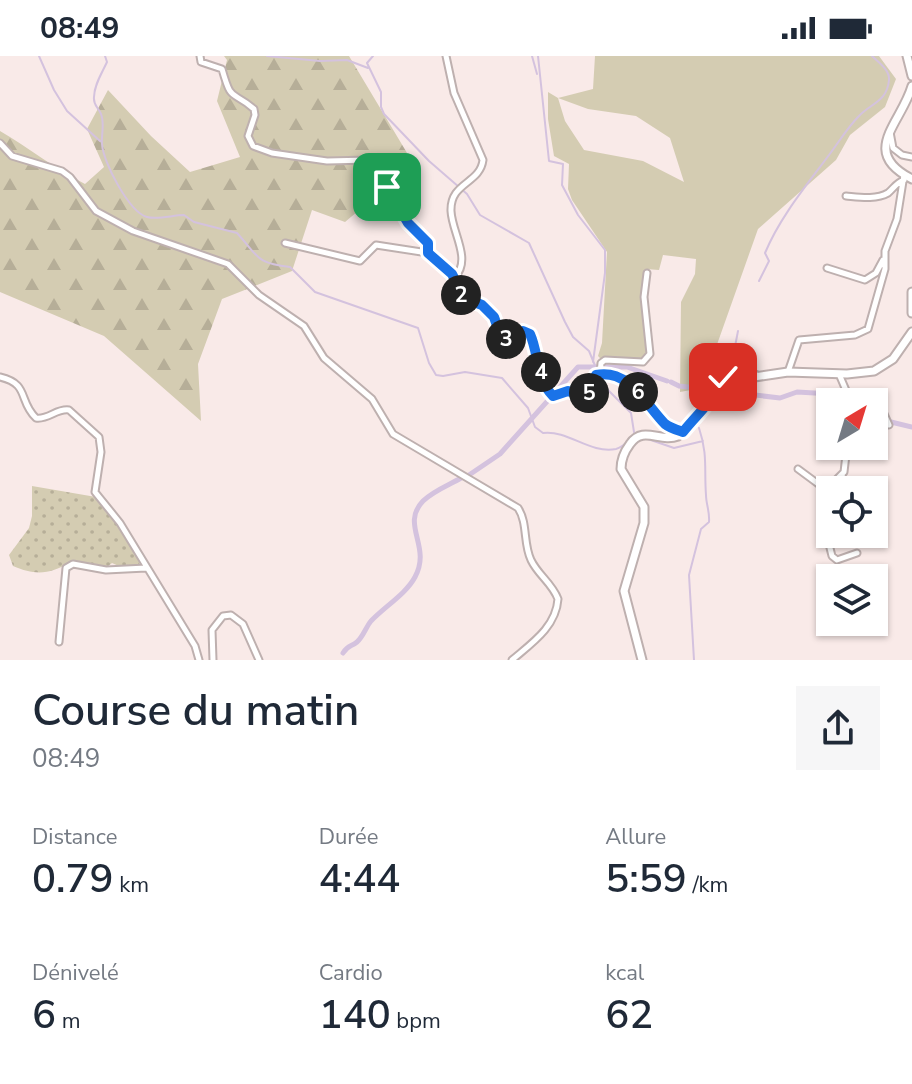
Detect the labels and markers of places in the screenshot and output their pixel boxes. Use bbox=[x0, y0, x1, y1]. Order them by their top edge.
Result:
pin bbox=[353, 153, 421, 221]
pin: 2 bbox=[441, 275, 481, 315]
pin: 3 bbox=[486, 319, 526, 359]
pin bbox=[689, 343, 757, 411]
pin: 4 bbox=[521, 352, 561, 392]
pin: 6 bbox=[618, 372, 658, 412]
pin: 5 bbox=[569, 373, 609, 413]

